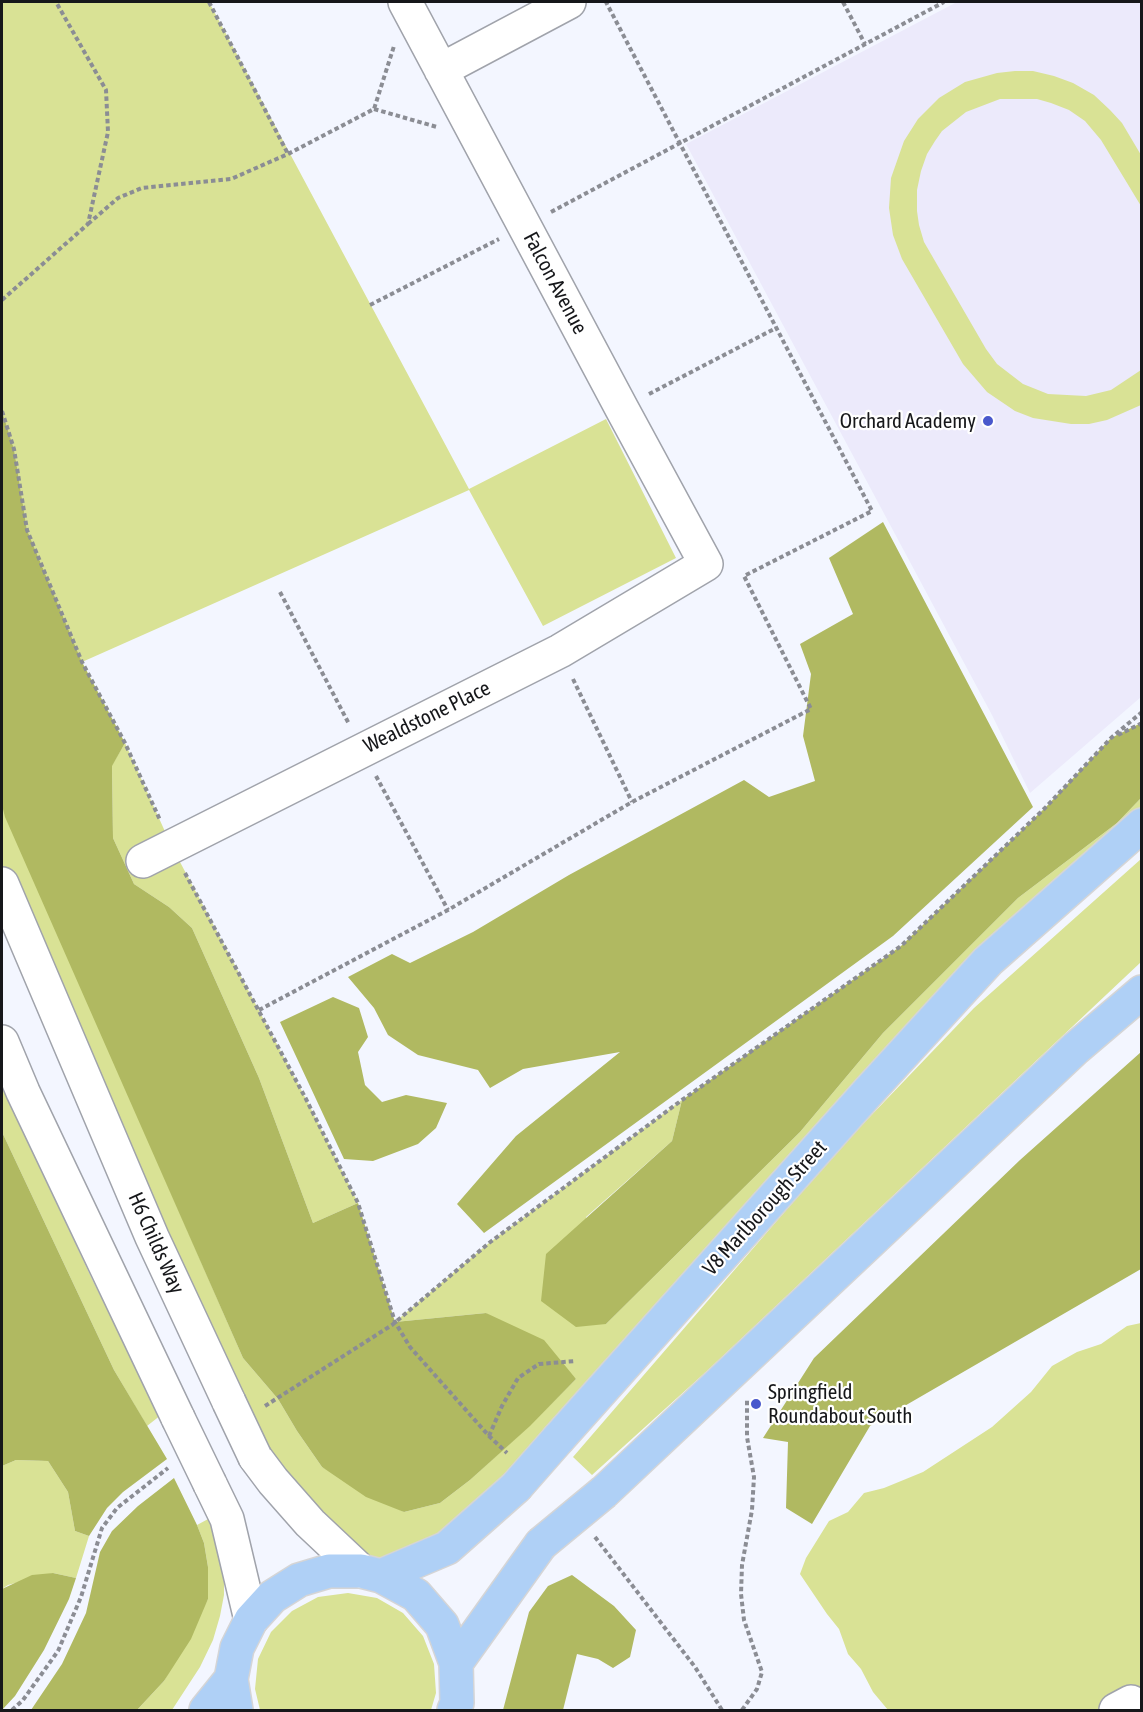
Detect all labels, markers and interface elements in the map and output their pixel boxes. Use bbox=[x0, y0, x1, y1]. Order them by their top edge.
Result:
street label: Falcon Avenue bbox=[518, 228, 592, 338]
place label: Orchard Academy bbox=[840, 408, 976, 434]
marker: Orchard Academy bbox=[981, 414, 995, 428]
street label: Wealdstone Place bbox=[360, 675, 494, 759]
street label: V8 Marlborough Street bbox=[698, 1135, 832, 1281]
street label: H6 Childs Way bbox=[123, 1189, 189, 1297]
place label: Springfield Roundabout South bbox=[768, 1379, 912, 1429]
marker: Springfield Roundabout South bbox=[749, 1397, 763, 1411]

